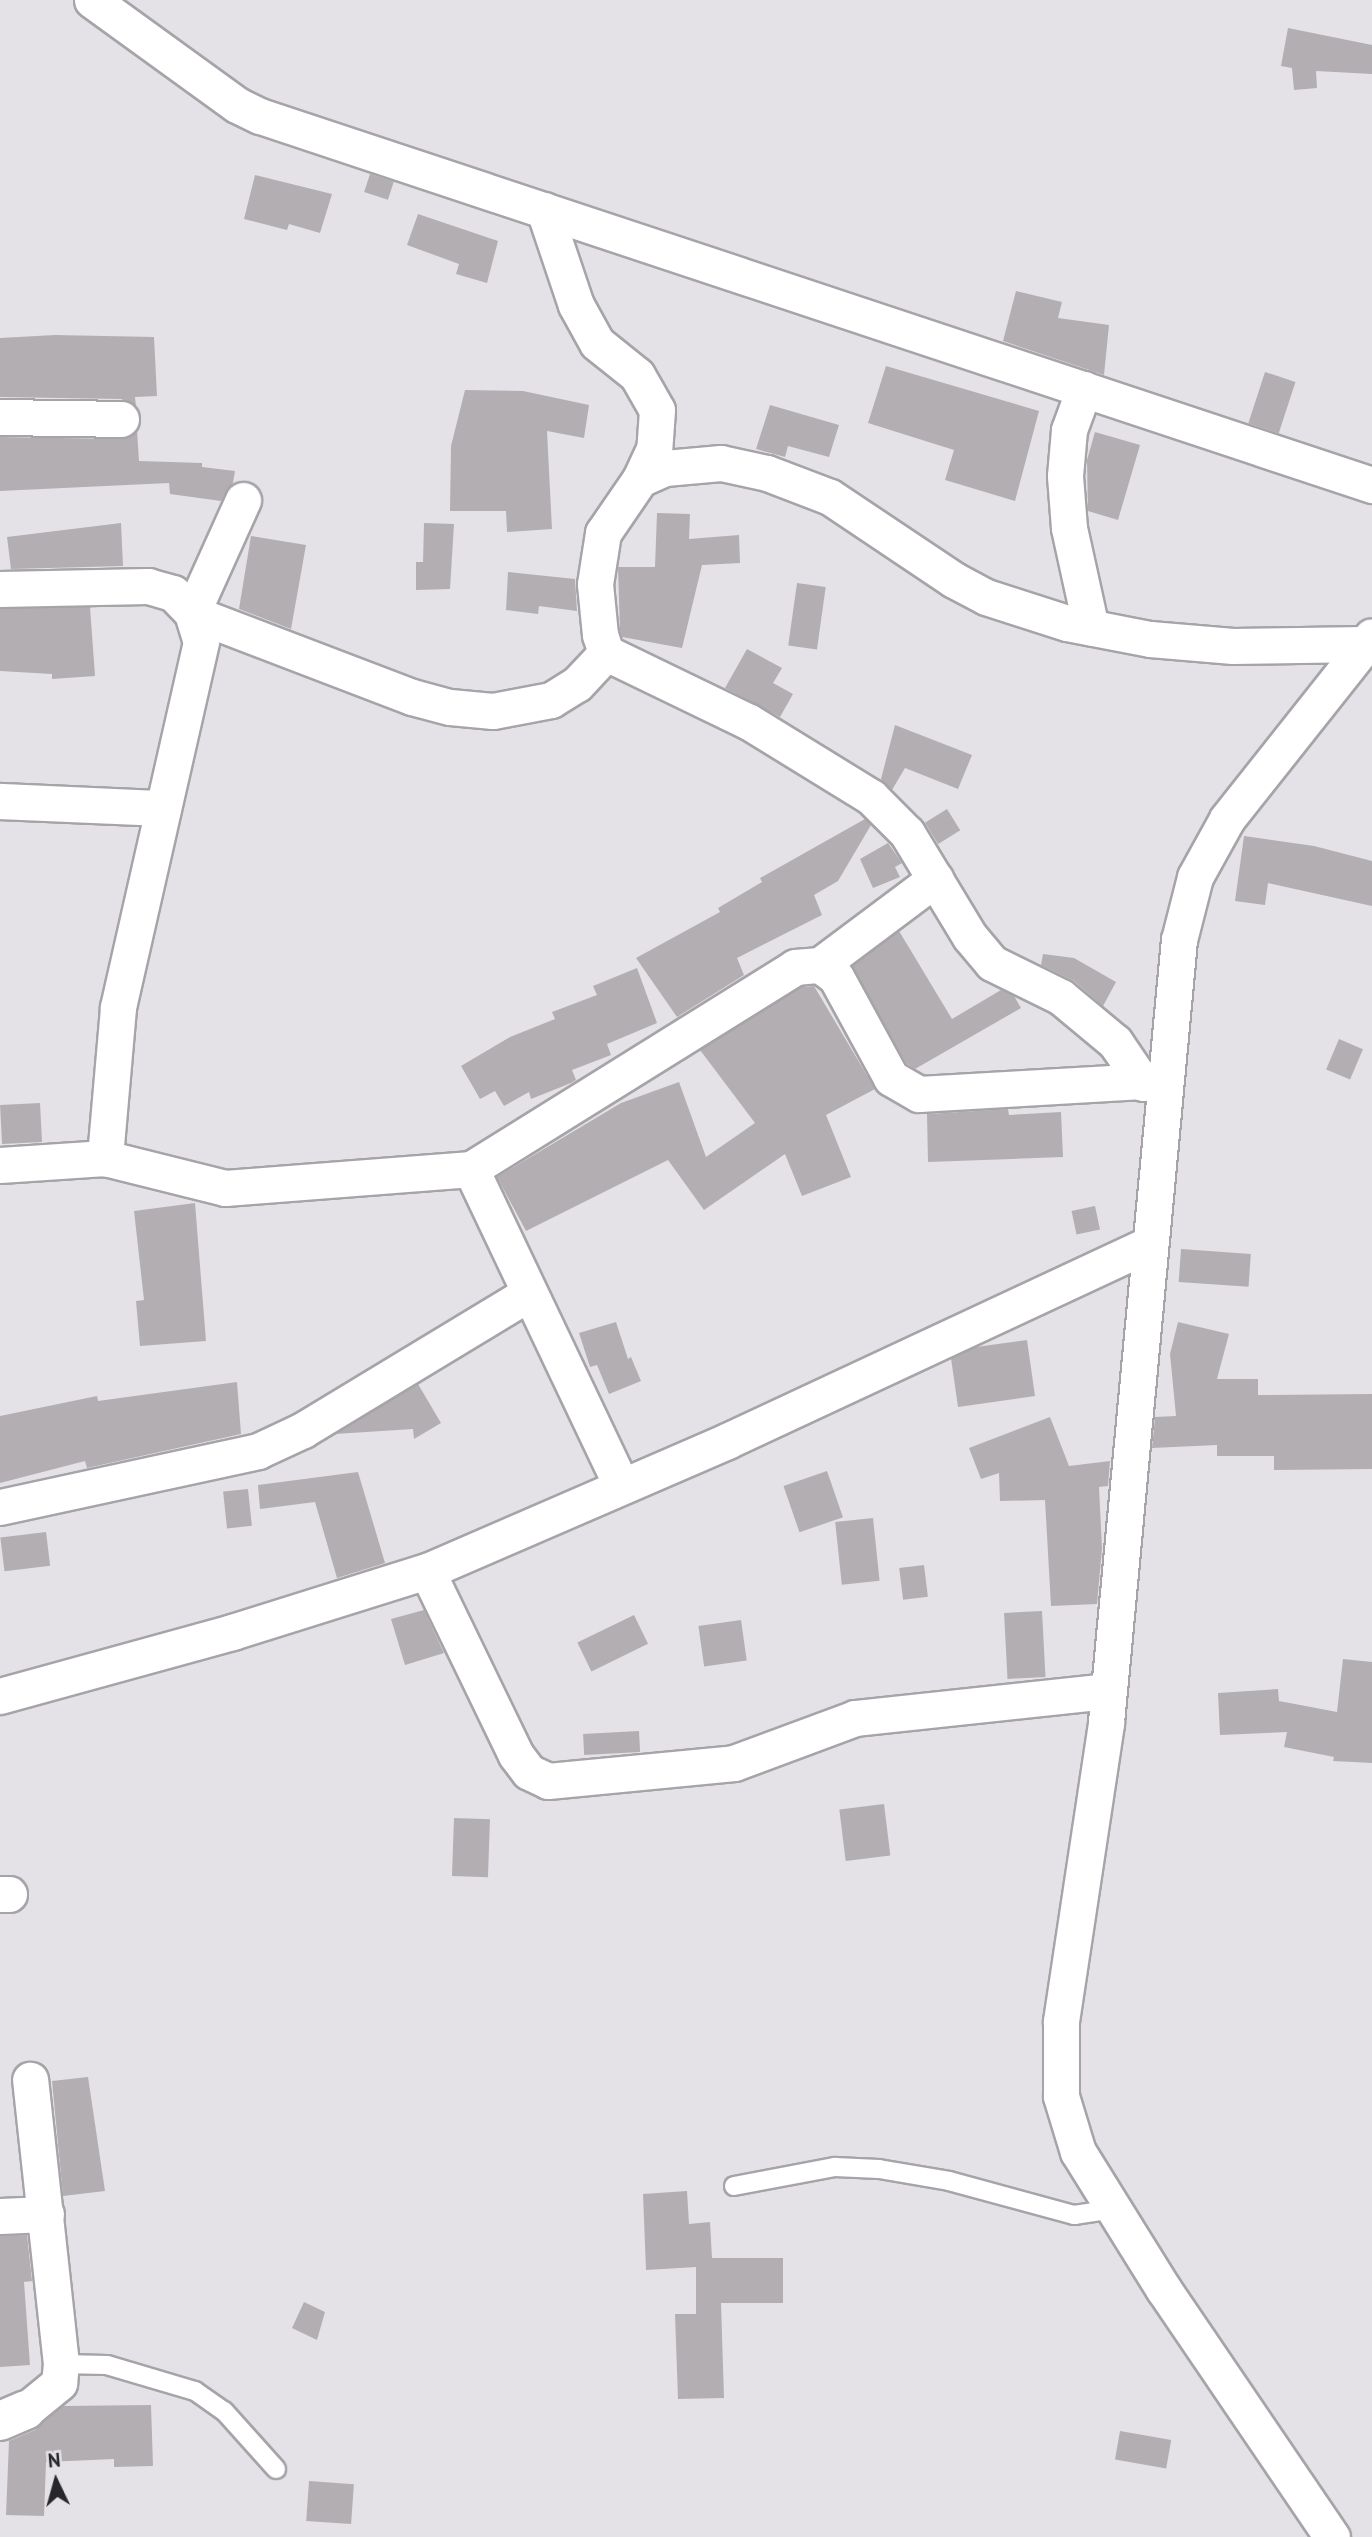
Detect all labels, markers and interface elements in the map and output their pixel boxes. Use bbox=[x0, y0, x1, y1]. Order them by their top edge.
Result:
north arrow bbox=[21, 2446, 91, 2516]
text: N bbox=[47, 2448, 61, 2473]

